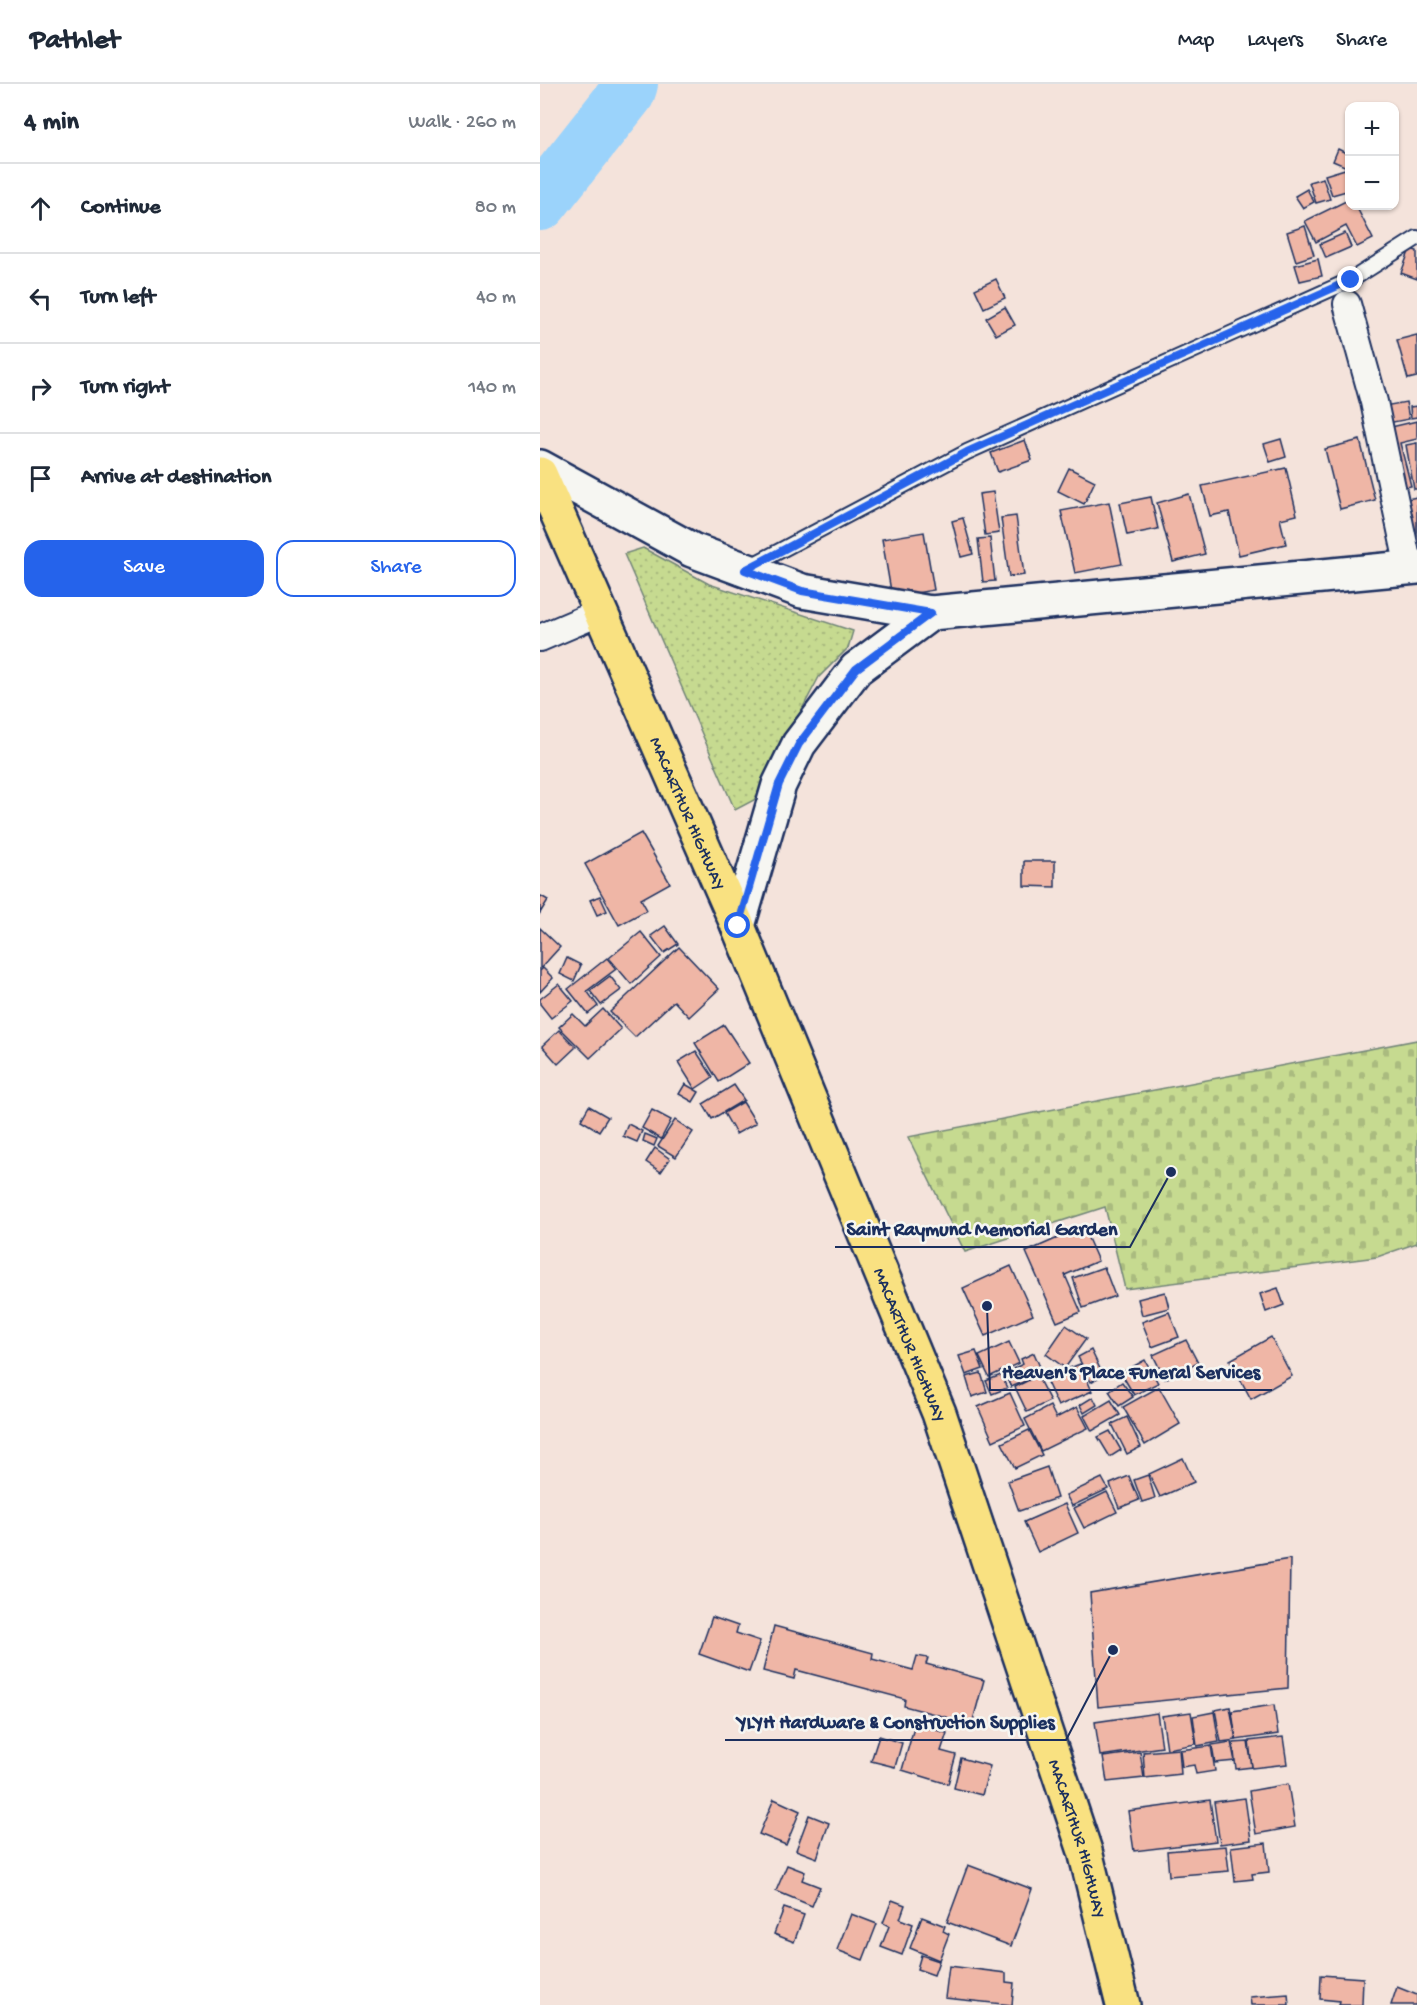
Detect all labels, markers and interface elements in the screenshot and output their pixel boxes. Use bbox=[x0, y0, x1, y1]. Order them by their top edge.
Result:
text: Pathlet bbox=[30, 25, 120, 58]
text: Map bbox=[1178, 29, 1214, 54]
text: Layers bbox=[1247, 29, 1303, 54]
text: Share bbox=[1336, 29, 1387, 54]
map controls bbox=[1345, 102, 1399, 210]
button: + bbox=[1345, 102, 1399, 156]
text: 4 min bbox=[24, 108, 79, 139]
text: Walk · 260 m bbox=[409, 112, 516, 135]
button: − bbox=[1345, 156, 1399, 210]
icon: ahead bbox=[24, 192, 57, 225]
text: Continue bbox=[81, 195, 161, 221]
text: 80 m bbox=[475, 197, 516, 220]
route end bbox=[1337, 266, 1363, 292]
icon: left bbox=[24, 282, 57, 315]
text: Turn left bbox=[81, 285, 155, 311]
text: 40 m bbox=[476, 287, 516, 310]
icon: right bbox=[24, 372, 57, 405]
text: Turn right bbox=[81, 375, 169, 401]
text: 140 m bbox=[468, 377, 516, 400]
icon: arrive bbox=[24, 462, 57, 495]
text: Arrive at destination bbox=[81, 465, 271, 491]
button: Save bbox=[24, 540, 264, 597]
button: Share bbox=[276, 540, 516, 597]
street label: MACARTHUR HIGHWAY bbox=[643, 734, 729, 894]
route start bbox=[724, 912, 750, 938]
callout: Saint Raymund Memorial Garden bbox=[835, 1209, 1130, 1247]
text: Saint Raymund Memorial Garden bbox=[847, 1220, 1118, 1243]
street label: MACARTHUR HIGHWAY bbox=[867, 1265, 949, 1425]
callout: Heaven's Place Funeral Services bbox=[990, 1352, 1272, 1390]
text: Heaven's Place Funeral Services bbox=[1002, 1363, 1262, 1386]
callout: YLYH Hardware & Construction Supplies bbox=[725, 1702, 1066, 1740]
text: YLYH Hardware & Construction Supplies bbox=[735, 1713, 1056, 1736]
street label: MACARTHUR HIGHWAY bbox=[1042, 1757, 1109, 1921]

